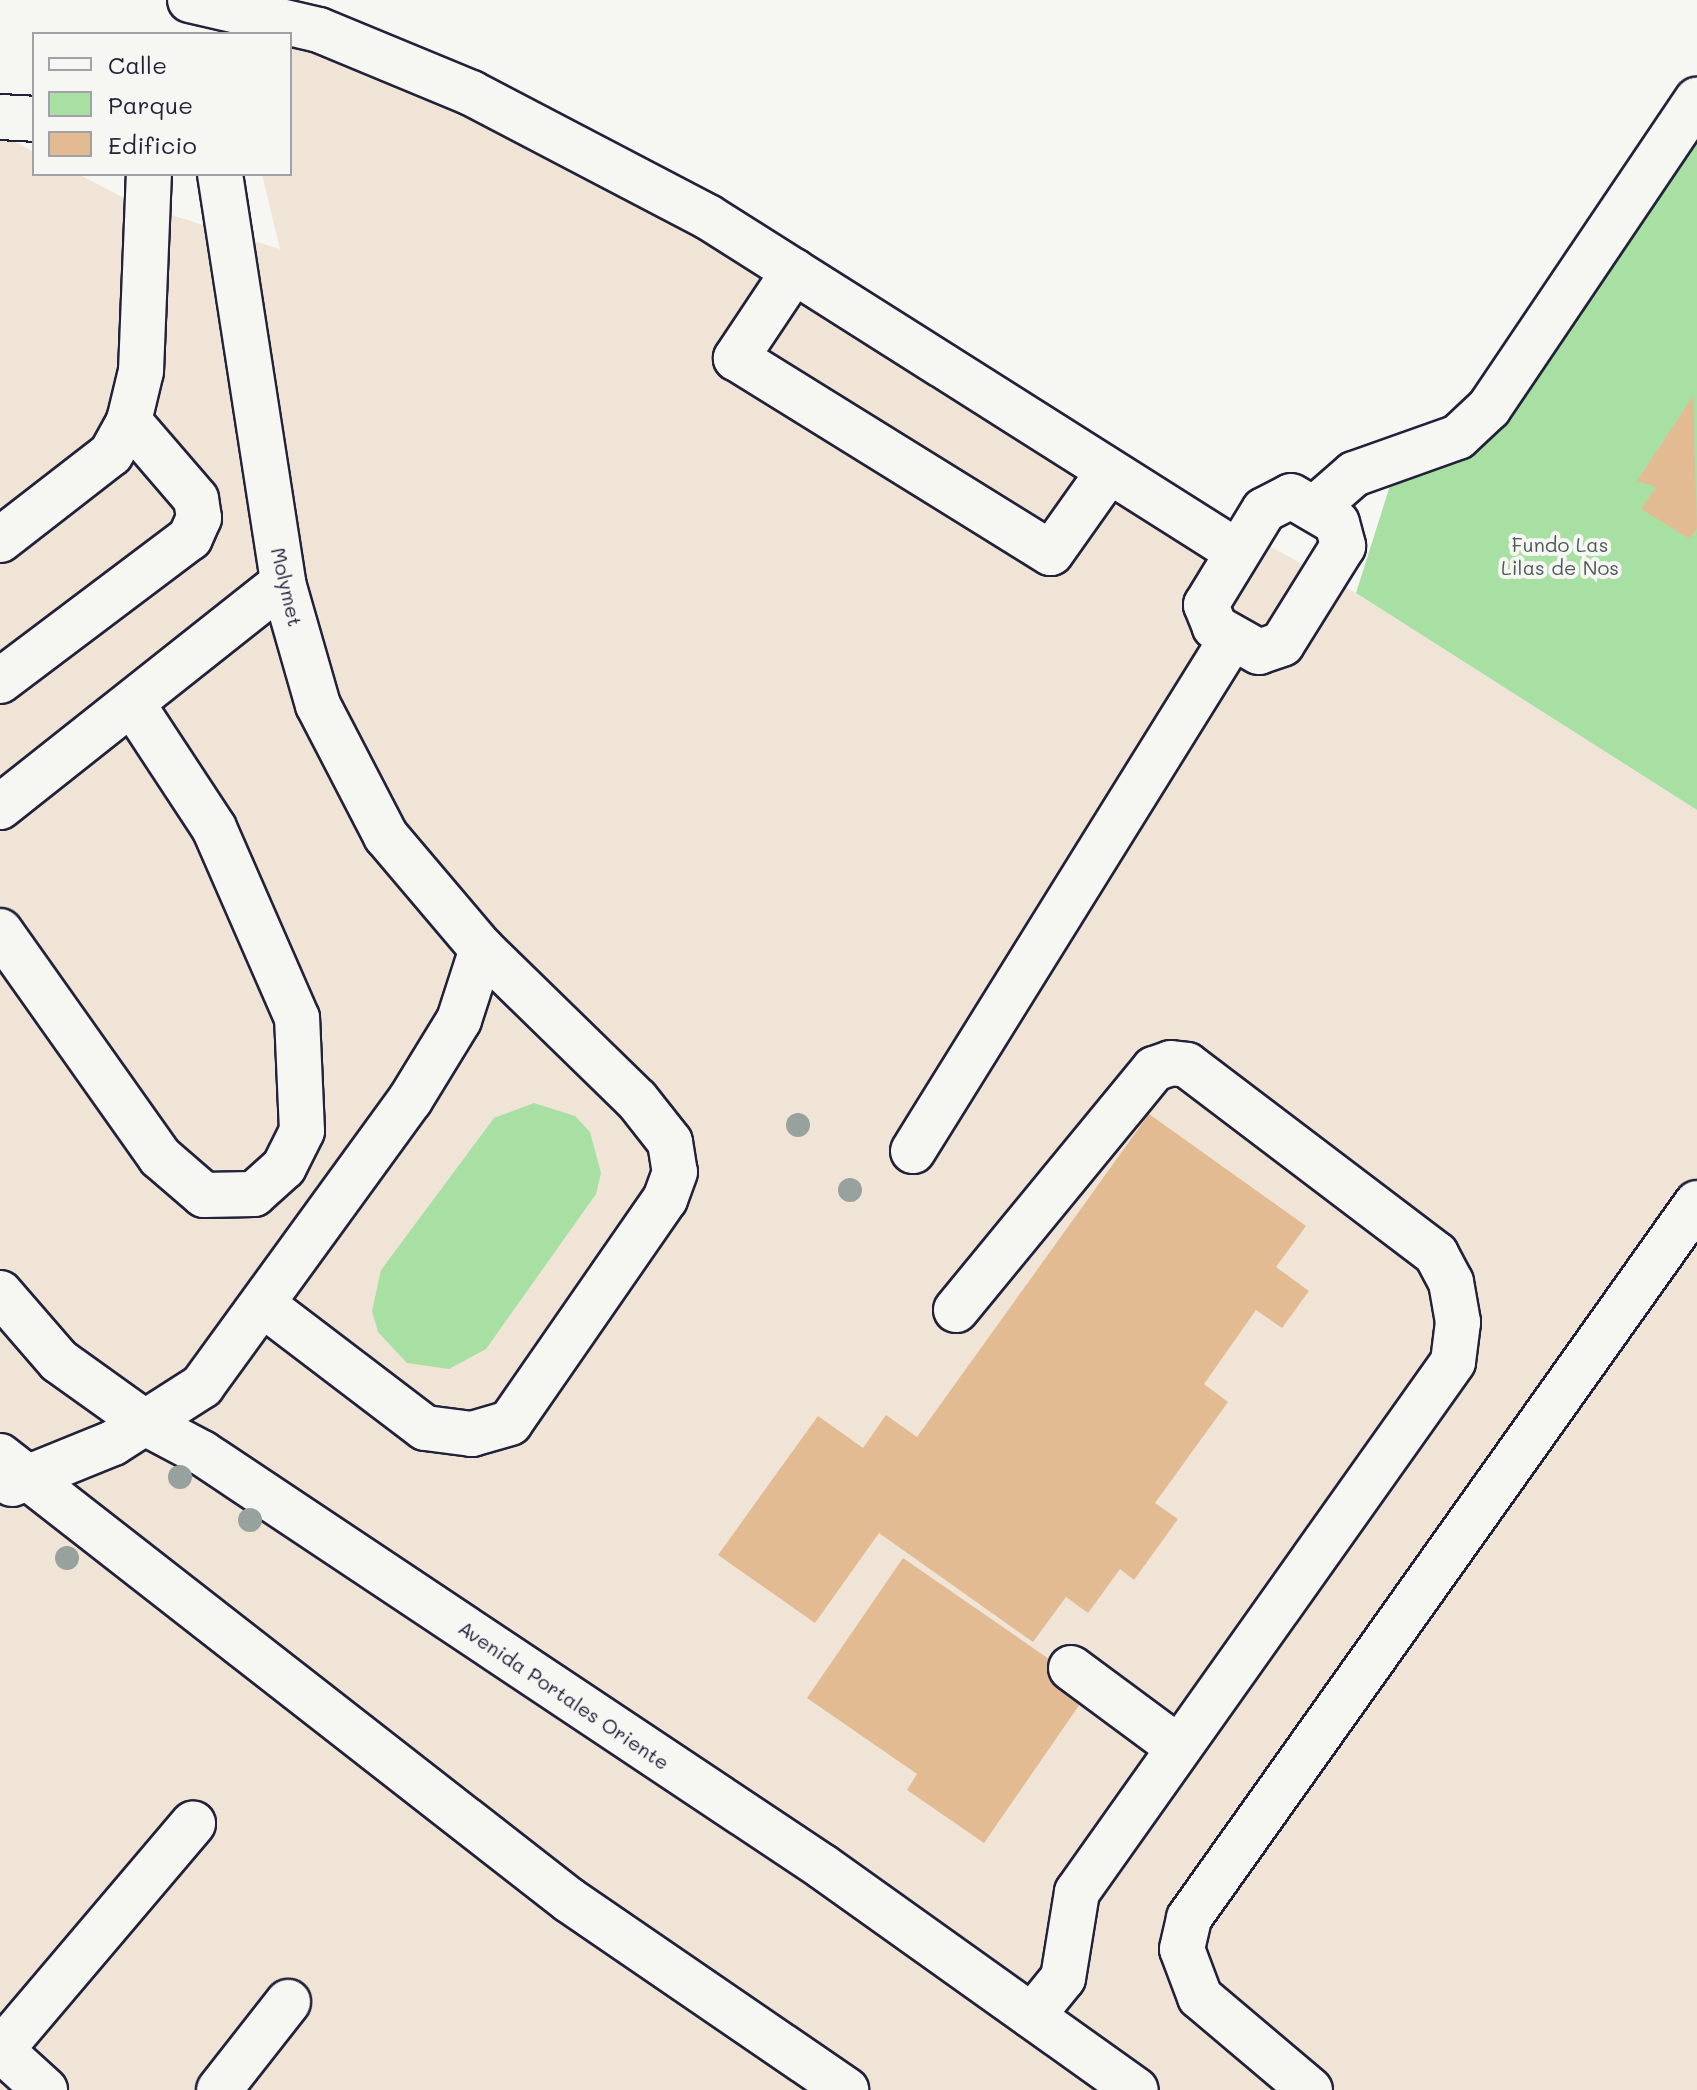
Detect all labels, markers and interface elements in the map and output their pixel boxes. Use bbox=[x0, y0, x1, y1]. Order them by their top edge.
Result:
legend bbox=[32, 32, 292, 176]
text: Calle bbox=[108, 49, 167, 80]
text: Parque bbox=[108, 89, 193, 120]
text: Edificio bbox=[108, 129, 197, 160]
park label: Fundo Las Lilas de Nos bbox=[1501, 533, 1619, 580]
street label: Molymet bbox=[266, 545, 308, 629]
street label: Avenida Portales Oriente bbox=[454, 1615, 674, 1775]

